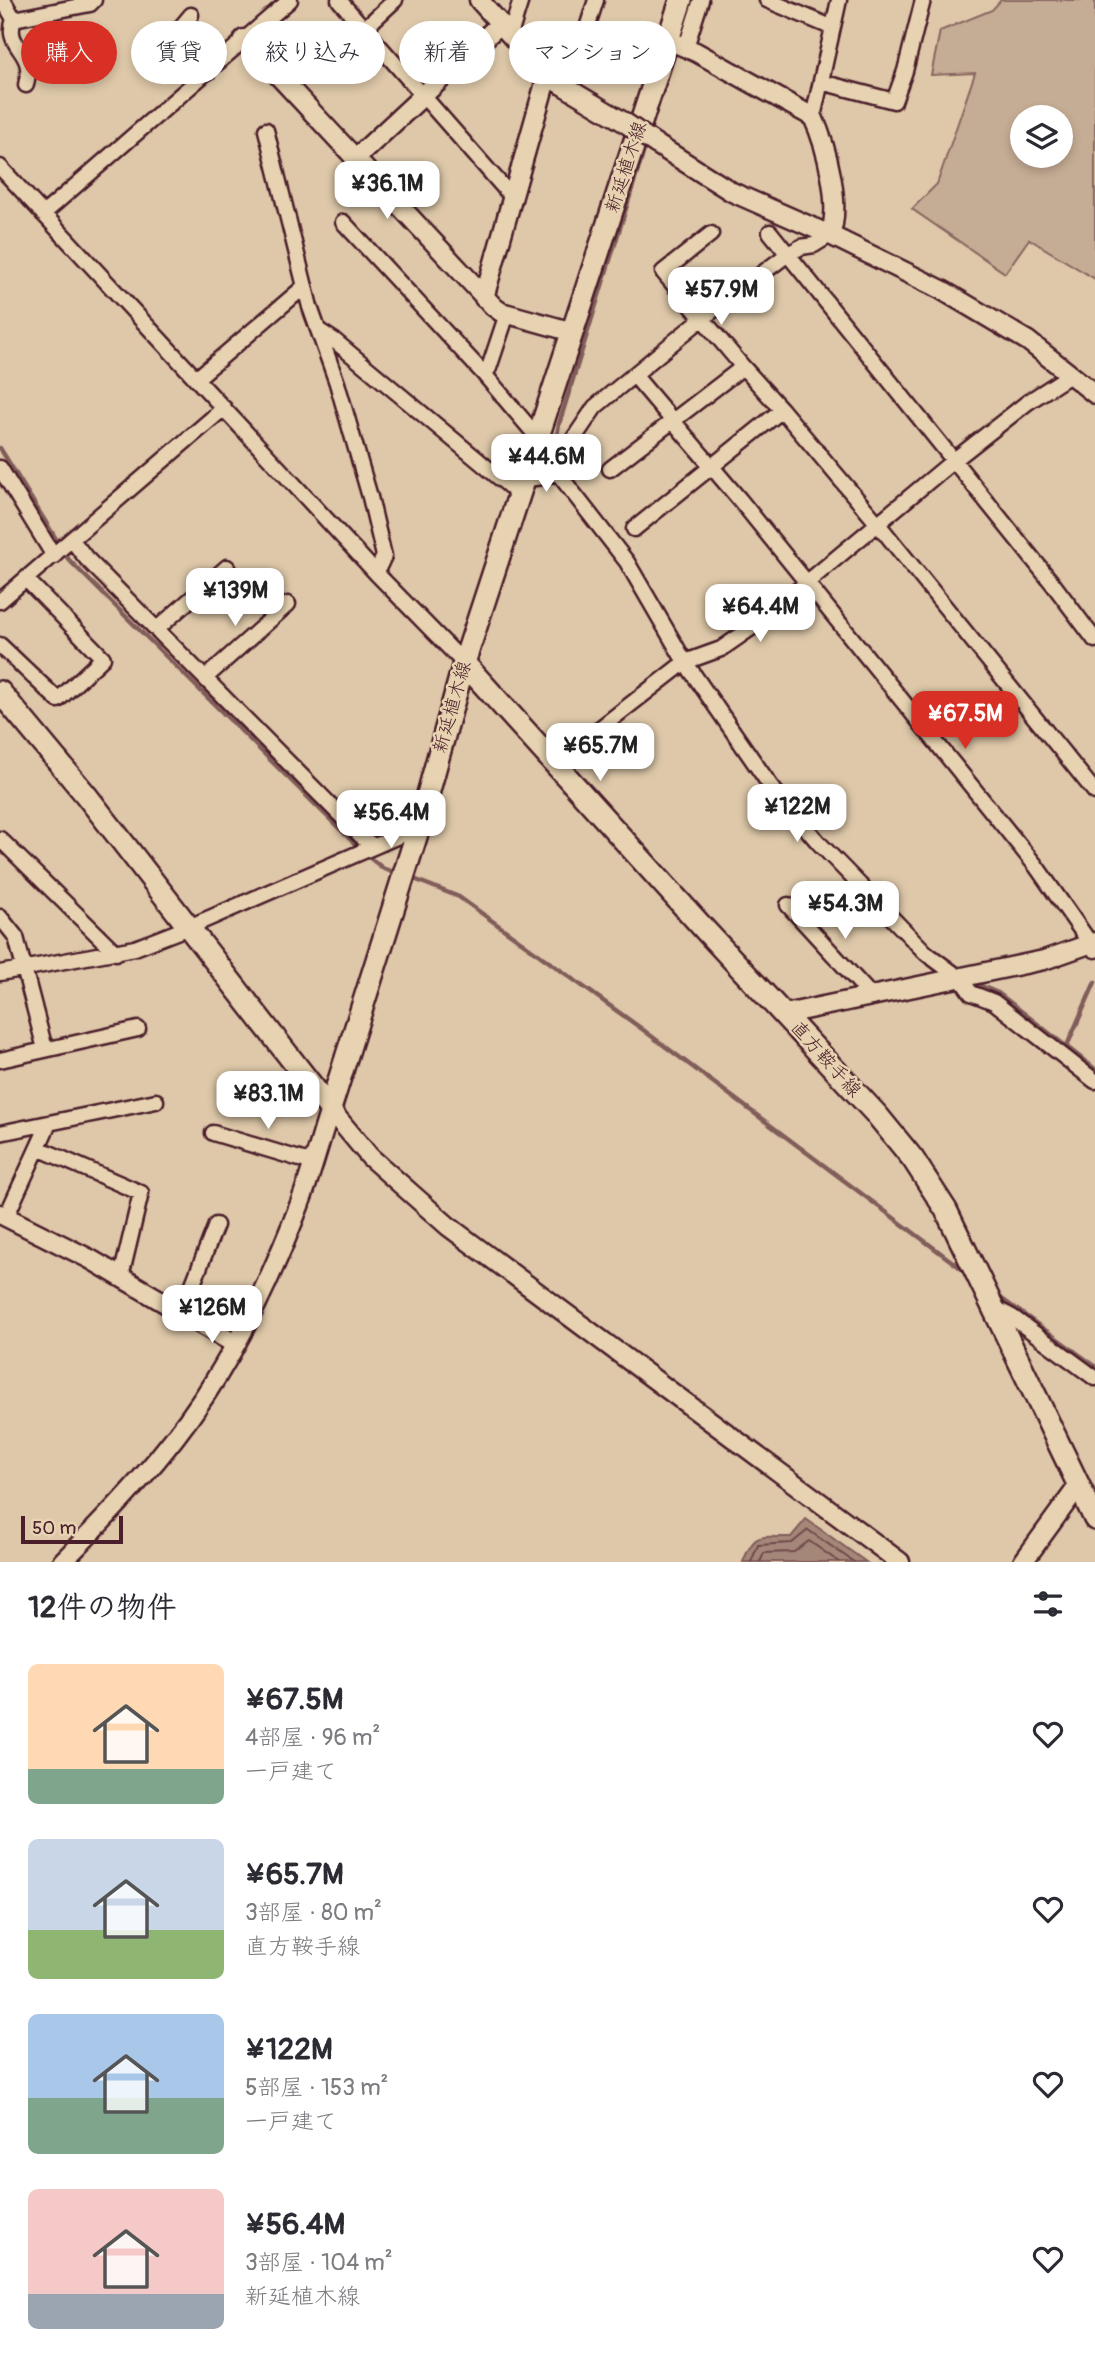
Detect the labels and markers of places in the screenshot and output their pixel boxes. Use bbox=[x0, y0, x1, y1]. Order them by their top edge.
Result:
pin: ¥36.1M bbox=[330, 162, 444, 221]
pin: ¥57.9M bbox=[664, 268, 778, 327]
pin: ¥44.6M bbox=[489, 434, 603, 494]
pin: ¥139M bbox=[186, 568, 284, 628]
pin: ¥64.4M bbox=[703, 584, 817, 644]
pin: ¥67.5M bbox=[908, 692, 1022, 751]
pin: ¥65.7M bbox=[543, 724, 657, 783]
pin: ¥122M bbox=[748, 784, 846, 844]
pin: ¥56.4M bbox=[334, 790, 448, 850]
pin: ¥54.3M bbox=[788, 881, 902, 941]
pin: ¥83.1M bbox=[211, 1072, 325, 1131]
pin: ¥126M bbox=[163, 1286, 261, 1345]

